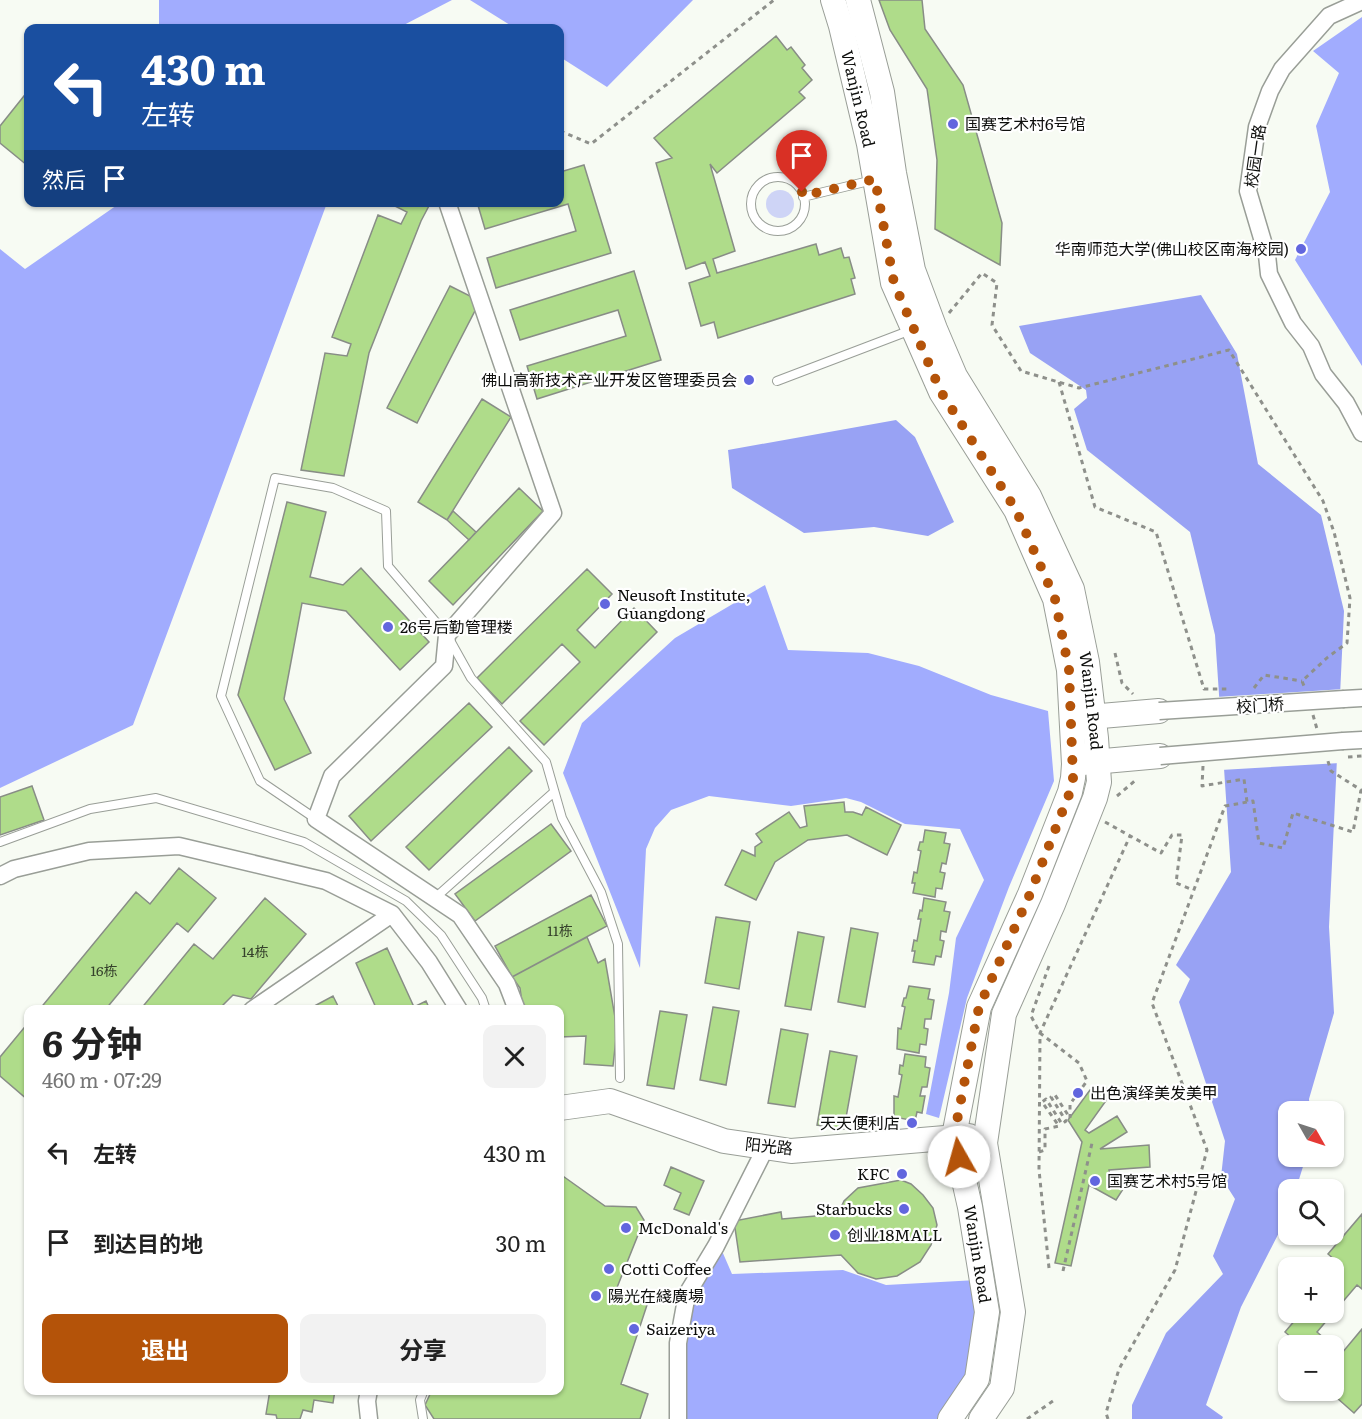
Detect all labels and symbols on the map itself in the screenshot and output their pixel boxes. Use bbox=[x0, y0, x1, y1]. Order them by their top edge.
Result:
street label: Wanjin Road bbox=[836, 48, 882, 150]
place label: 国赛艺术村6号馆 bbox=[965, 111, 1086, 135]
marker: 国赛艺术村6号馆 bbox=[946, 117, 960, 131]
street label: 校园一路 bbox=[1238, 122, 1270, 189]
pin bbox=[776, 130, 827, 192]
place label: 华南师范大学(佛山校区南海校园) bbox=[1054, 236, 1289, 260]
marker: 华南师范大学(佛山校区南海校园) bbox=[1294, 242, 1308, 256]
place label: 佛山高新技术产业开发区管理委员会 bbox=[481, 367, 737, 391]
marker: 佛山高新技术产业开发区管理委员会 bbox=[742, 373, 756, 387]
place label: Neusoft Institute, Guangdong bbox=[617, 582, 751, 624]
marker: Neusoft Institute, Guangdong bbox=[598, 597, 612, 611]
place label: 26号后勤管理楼 bbox=[400, 614, 513, 638]
marker: 26号后勤管理楼 bbox=[381, 620, 395, 634]
street label: Wanjin Road bbox=[1074, 649, 1110, 751]
street label: 校门桥 bbox=[1235, 690, 1285, 718]
house number: 11栋 bbox=[547, 920, 573, 940]
house number: 14栋 bbox=[242, 941, 268, 961]
house number: 16栋 bbox=[90, 960, 118, 980]
place label: 出色演绎美发美甲 bbox=[1090, 1080, 1218, 1104]
marker: 出色演绎美发美甲 bbox=[1071, 1086, 1085, 1100]
north arrow bbox=[1278, 1101, 1344, 1167]
place label: 天天便利店 bbox=[820, 1110, 900, 1134]
marker: 天天便利店 bbox=[905, 1116, 919, 1130]
position arrow bbox=[927, 1125, 991, 1189]
street label: 阳光路 bbox=[744, 1131, 794, 1159]
place label: KFC bbox=[857, 1161, 890, 1185]
marker: KFC bbox=[895, 1167, 909, 1181]
place label: 国赛艺术村5号馆 bbox=[1107, 1168, 1227, 1192]
marker: 国赛艺术村5号馆 bbox=[1088, 1174, 1102, 1188]
place label: Starbucks bbox=[816, 1196, 892, 1220]
marker: Starbucks bbox=[897, 1202, 911, 1216]
street label: Wanjin Road bbox=[959, 1203, 998, 1305]
place label: McDonald's bbox=[638, 1215, 728, 1239]
marker: McDonald's bbox=[619, 1221, 633, 1235]
place label: 创业18MALL bbox=[847, 1222, 943, 1246]
marker: 创业18MALL bbox=[828, 1228, 842, 1242]
place label: Cotti Coffee bbox=[621, 1256, 711, 1280]
marker: Cotti Coffee bbox=[602, 1262, 616, 1276]
place label: 陽光在綫廣場 bbox=[608, 1283, 704, 1307]
marker: 陽光在綫廣場 bbox=[589, 1289, 603, 1303]
place label: Saizeriya bbox=[646, 1316, 716, 1340]
marker: Saizeriya bbox=[627, 1322, 641, 1336]

